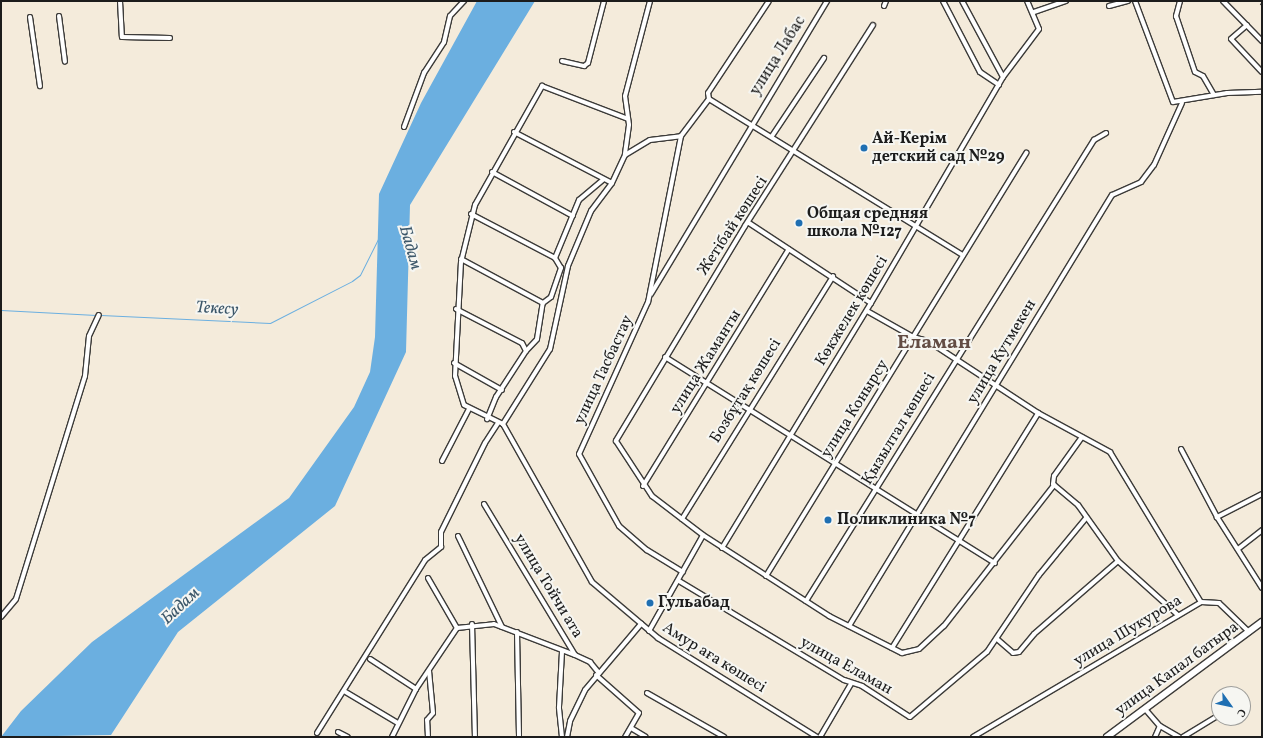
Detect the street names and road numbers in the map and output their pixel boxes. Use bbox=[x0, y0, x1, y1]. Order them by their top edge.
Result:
street label: улица Лабас bbox=[746, 13, 810, 99]
street label: Жетібай көшесі bbox=[694, 173, 772, 279]
street label: Көкжелек көшесі bbox=[812, 252, 892, 370]
street label: улица Кутмекен bbox=[963, 296, 1041, 408]
street label: улица Жаманты bbox=[666, 306, 746, 418]
street label: улица Тасбастау bbox=[570, 312, 638, 428]
street label: Бозбұтақ көшесі bbox=[706, 335, 786, 447]
street label: улица Конырсу bbox=[817, 356, 893, 462]
street label: Қызылтал көшесі bbox=[858, 370, 940, 488]
street label: улица Тойчи ата bbox=[509, 530, 587, 642]
street label: улица Шукурова bbox=[1070, 591, 1186, 671]
street label: Амур аға көшесі bbox=[659, 618, 769, 698]
street label: улица Капал батыра bbox=[1112, 618, 1242, 720]
street label: улица Еламан bbox=[796, 633, 896, 699]

